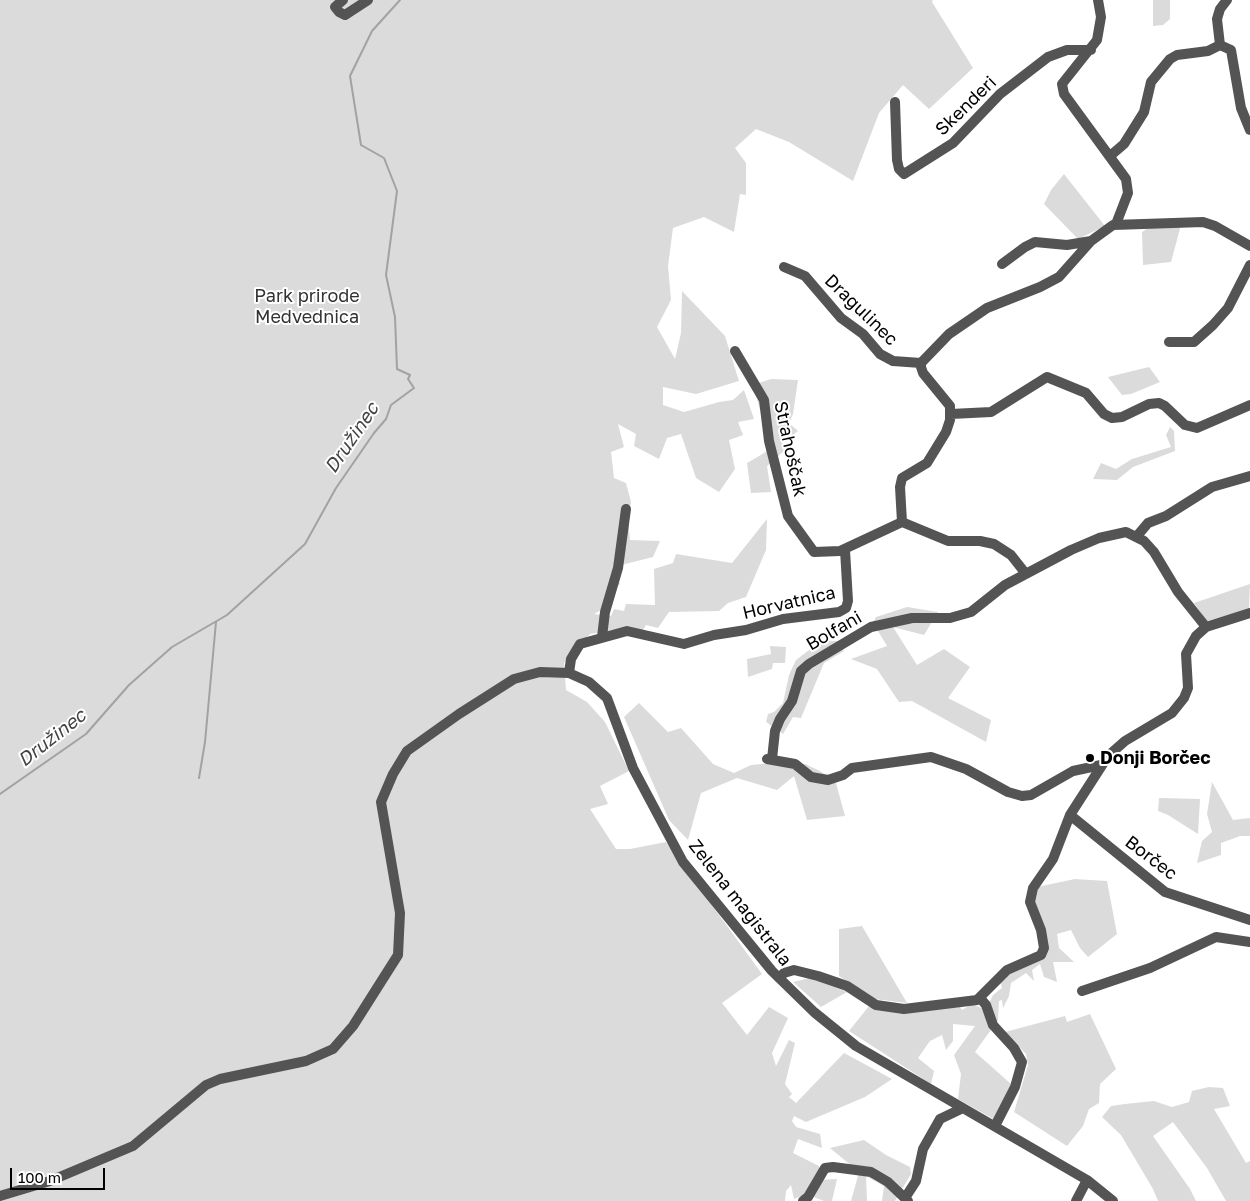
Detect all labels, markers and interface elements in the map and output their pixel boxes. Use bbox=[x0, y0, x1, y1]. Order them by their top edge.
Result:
street label: Skenderi bbox=[931, 72, 1001, 140]
street label: Dragulinec bbox=[820, 270, 902, 350]
park label: Park prirode Medvednica bbox=[254, 285, 360, 328]
water label: Družinec bbox=[320, 398, 384, 478]
street label: Strahoščak bbox=[769, 399, 811, 499]
street label: Horvatnica bbox=[740, 582, 838, 624]
street label: Bolfani bbox=[802, 607, 866, 655]
water label: Družinec bbox=[13, 704, 91, 772]
place label: Donji Borčec bbox=[1100, 747, 1210, 769]
marker: Donji Borčec bbox=[1084, 752, 1096, 764]
street label: Borčec bbox=[1121, 831, 1181, 885]
street label: Zelena magistrala bbox=[684, 836, 796, 970]
scale bar bbox=[12, 1158, 108, 1190]
text: 100 m bbox=[18, 1168, 61, 1186]

